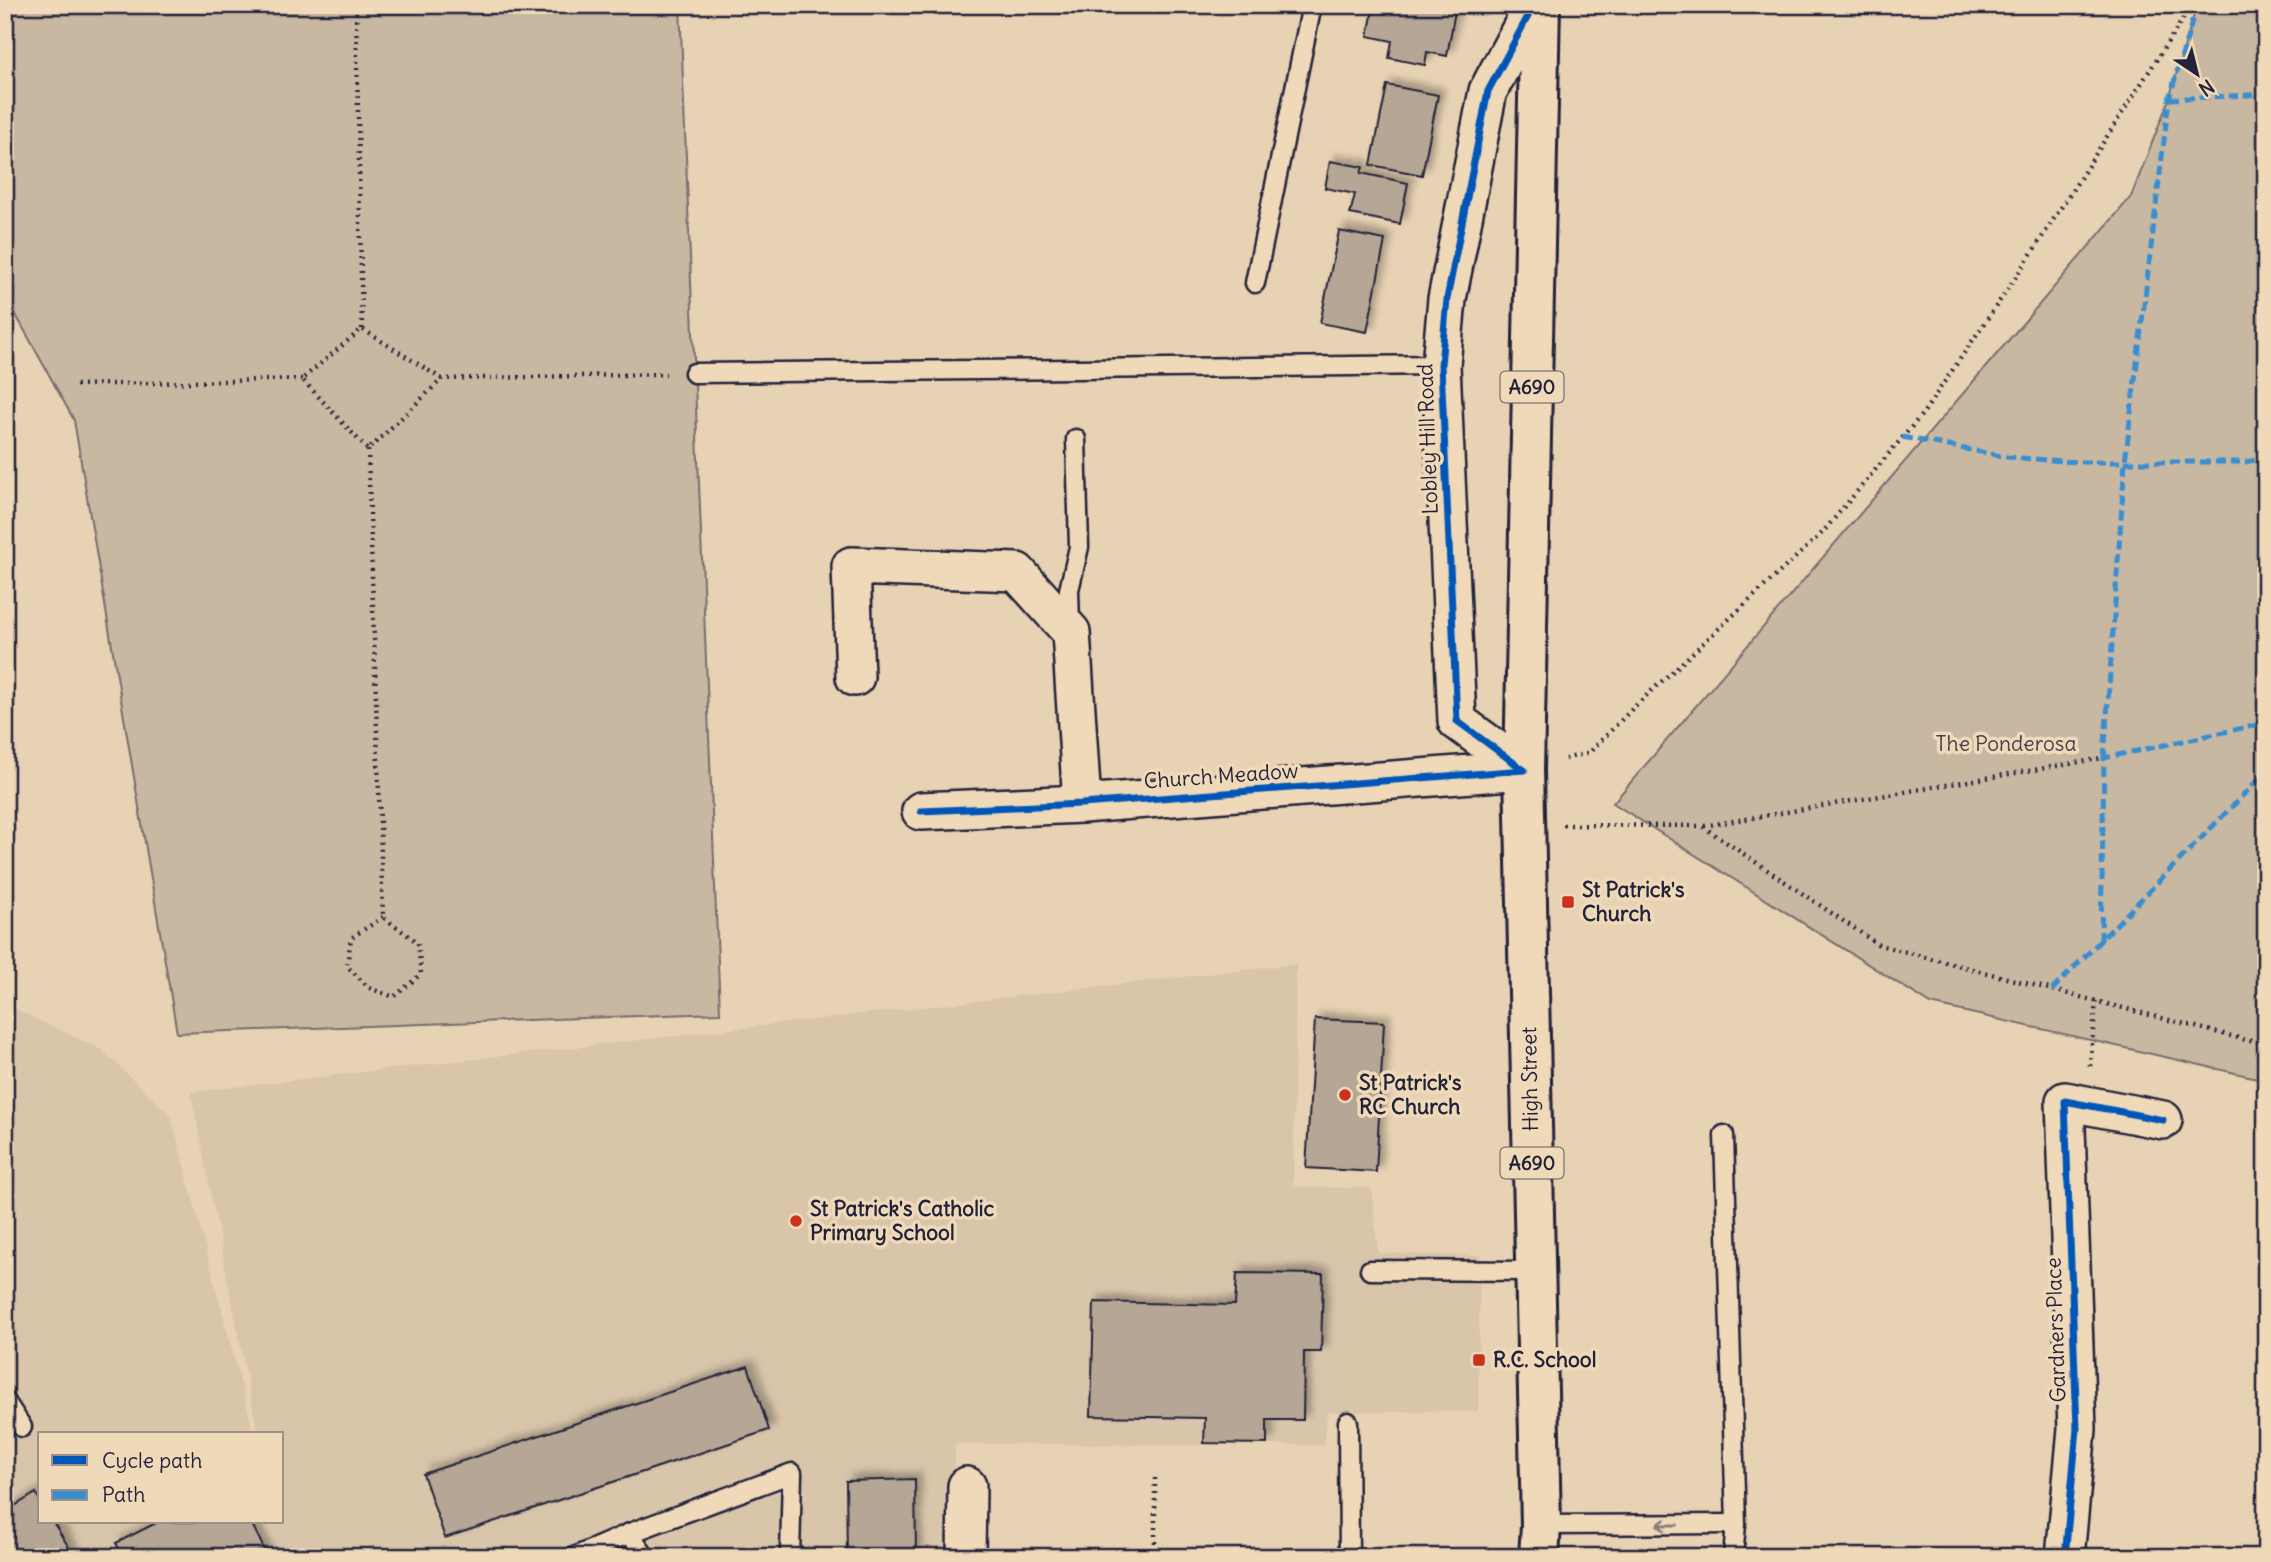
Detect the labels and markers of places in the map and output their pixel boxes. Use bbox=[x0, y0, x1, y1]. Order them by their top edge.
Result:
place label: St Patrick's Church bbox=[1582, 876, 1685, 927]
marker: St Patrick's Church bbox=[1560, 894, 1576, 910]
place label: St Patrick's RC Church bbox=[1359, 1069, 1462, 1120]
marker: St Patrick's RC Church bbox=[1337, 1087, 1353, 1103]
place label: St Patrick's Catholic Primary School bbox=[810, 1195, 995, 1246]
marker: St Patrick's Catholic Primary School bbox=[788, 1213, 804, 1229]
place label: R.C. School bbox=[1493, 1346, 1596, 1373]
marker: R.C. School bbox=[1471, 1352, 1487, 1368]

